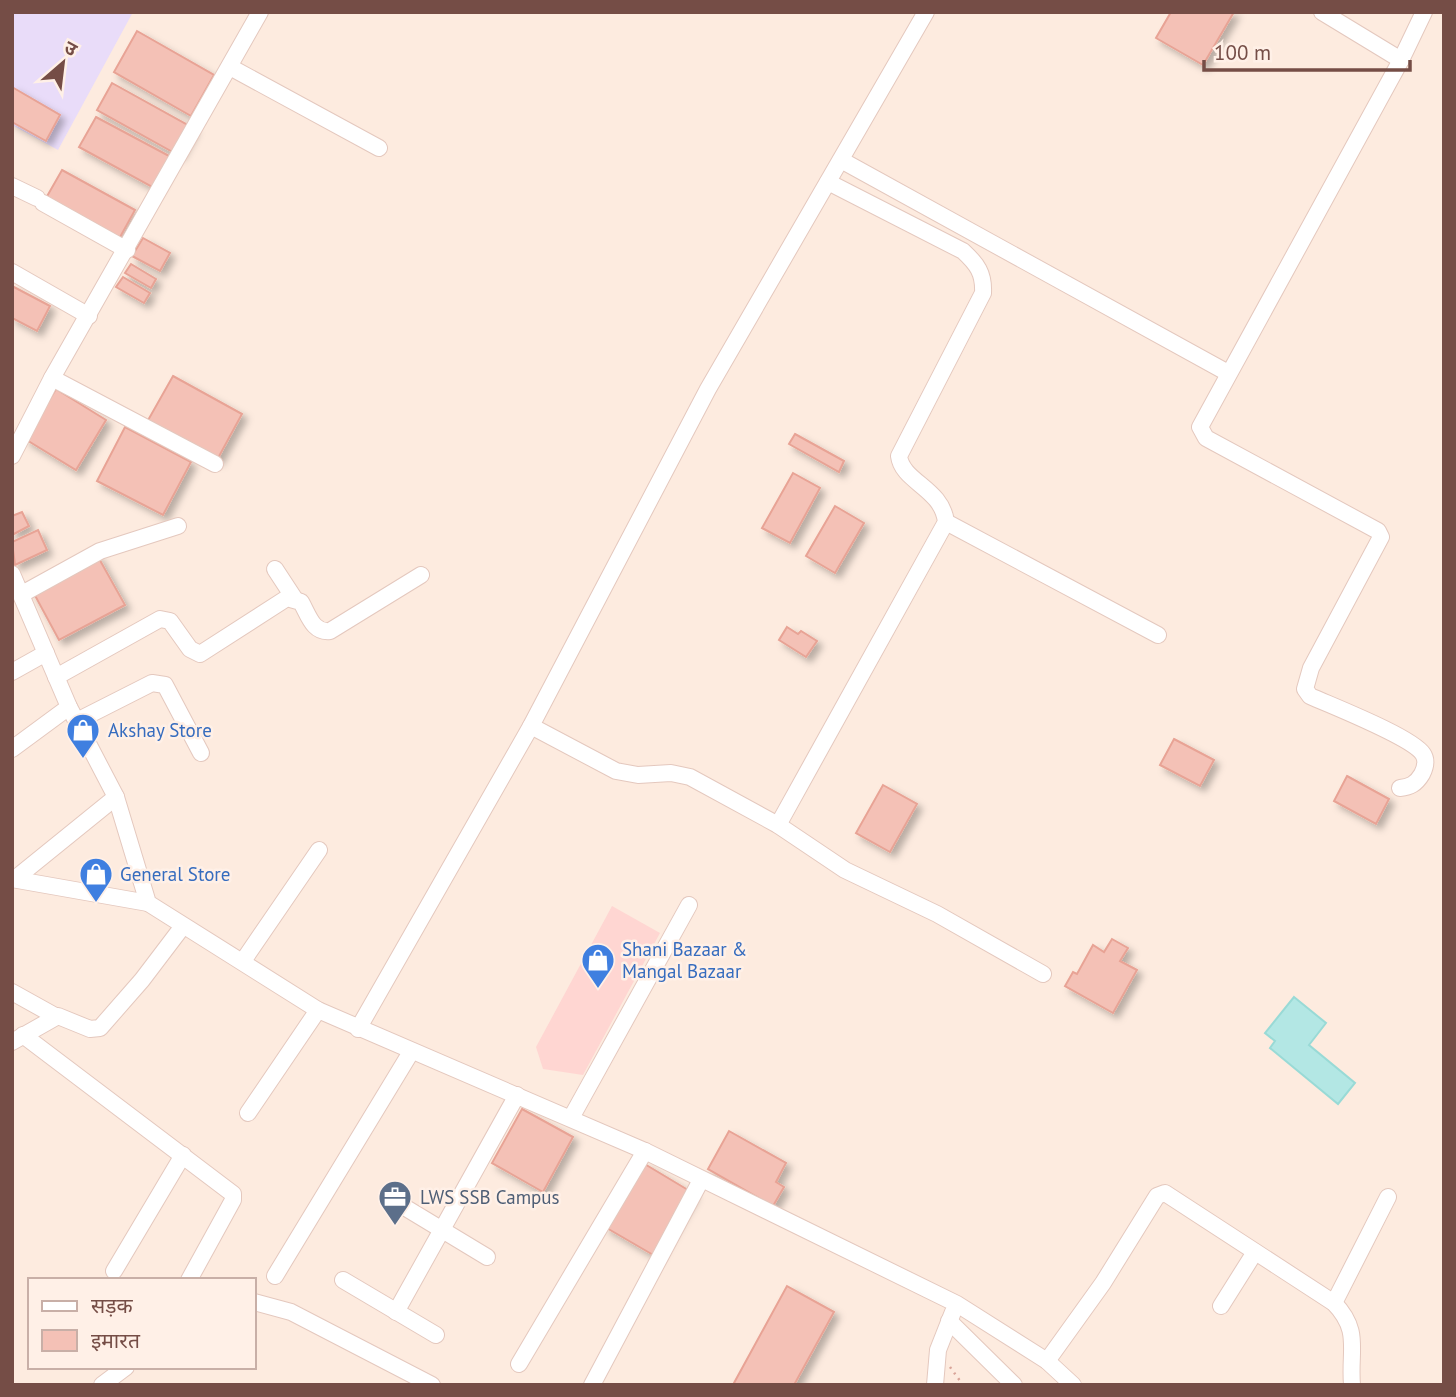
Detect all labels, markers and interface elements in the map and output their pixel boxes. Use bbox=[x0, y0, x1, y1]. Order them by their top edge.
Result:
north arrow bbox=[28, 28, 98, 98]
scale bar bbox=[1204, 28, 1410, 72]
text: उ bbox=[60, 35, 82, 62]
text: 100 m bbox=[1214, 39, 1271, 66]
shop icon: Akshay Store bbox=[64, 711, 102, 760]
place label: Akshay Store bbox=[108, 718, 212, 742]
shop icon: General Store bbox=[77, 855, 115, 904]
place label: General Store bbox=[120, 862, 230, 886]
place label: Shani Bazaar & Mangal Bazaar bbox=[622, 937, 747, 983]
shop icon: Shani Bazaar & Mangal Bazaar bbox=[579, 941, 617, 990]
office icon: LWS SSB Campus bbox=[376, 1178, 414, 1227]
place label: LWS SSB Campus bbox=[420, 1185, 560, 1209]
legend bbox=[28, 1278, 256, 1369]
text: सड़क bbox=[91, 1292, 133, 1319]
text: इमारत bbox=[91, 1327, 141, 1354]

